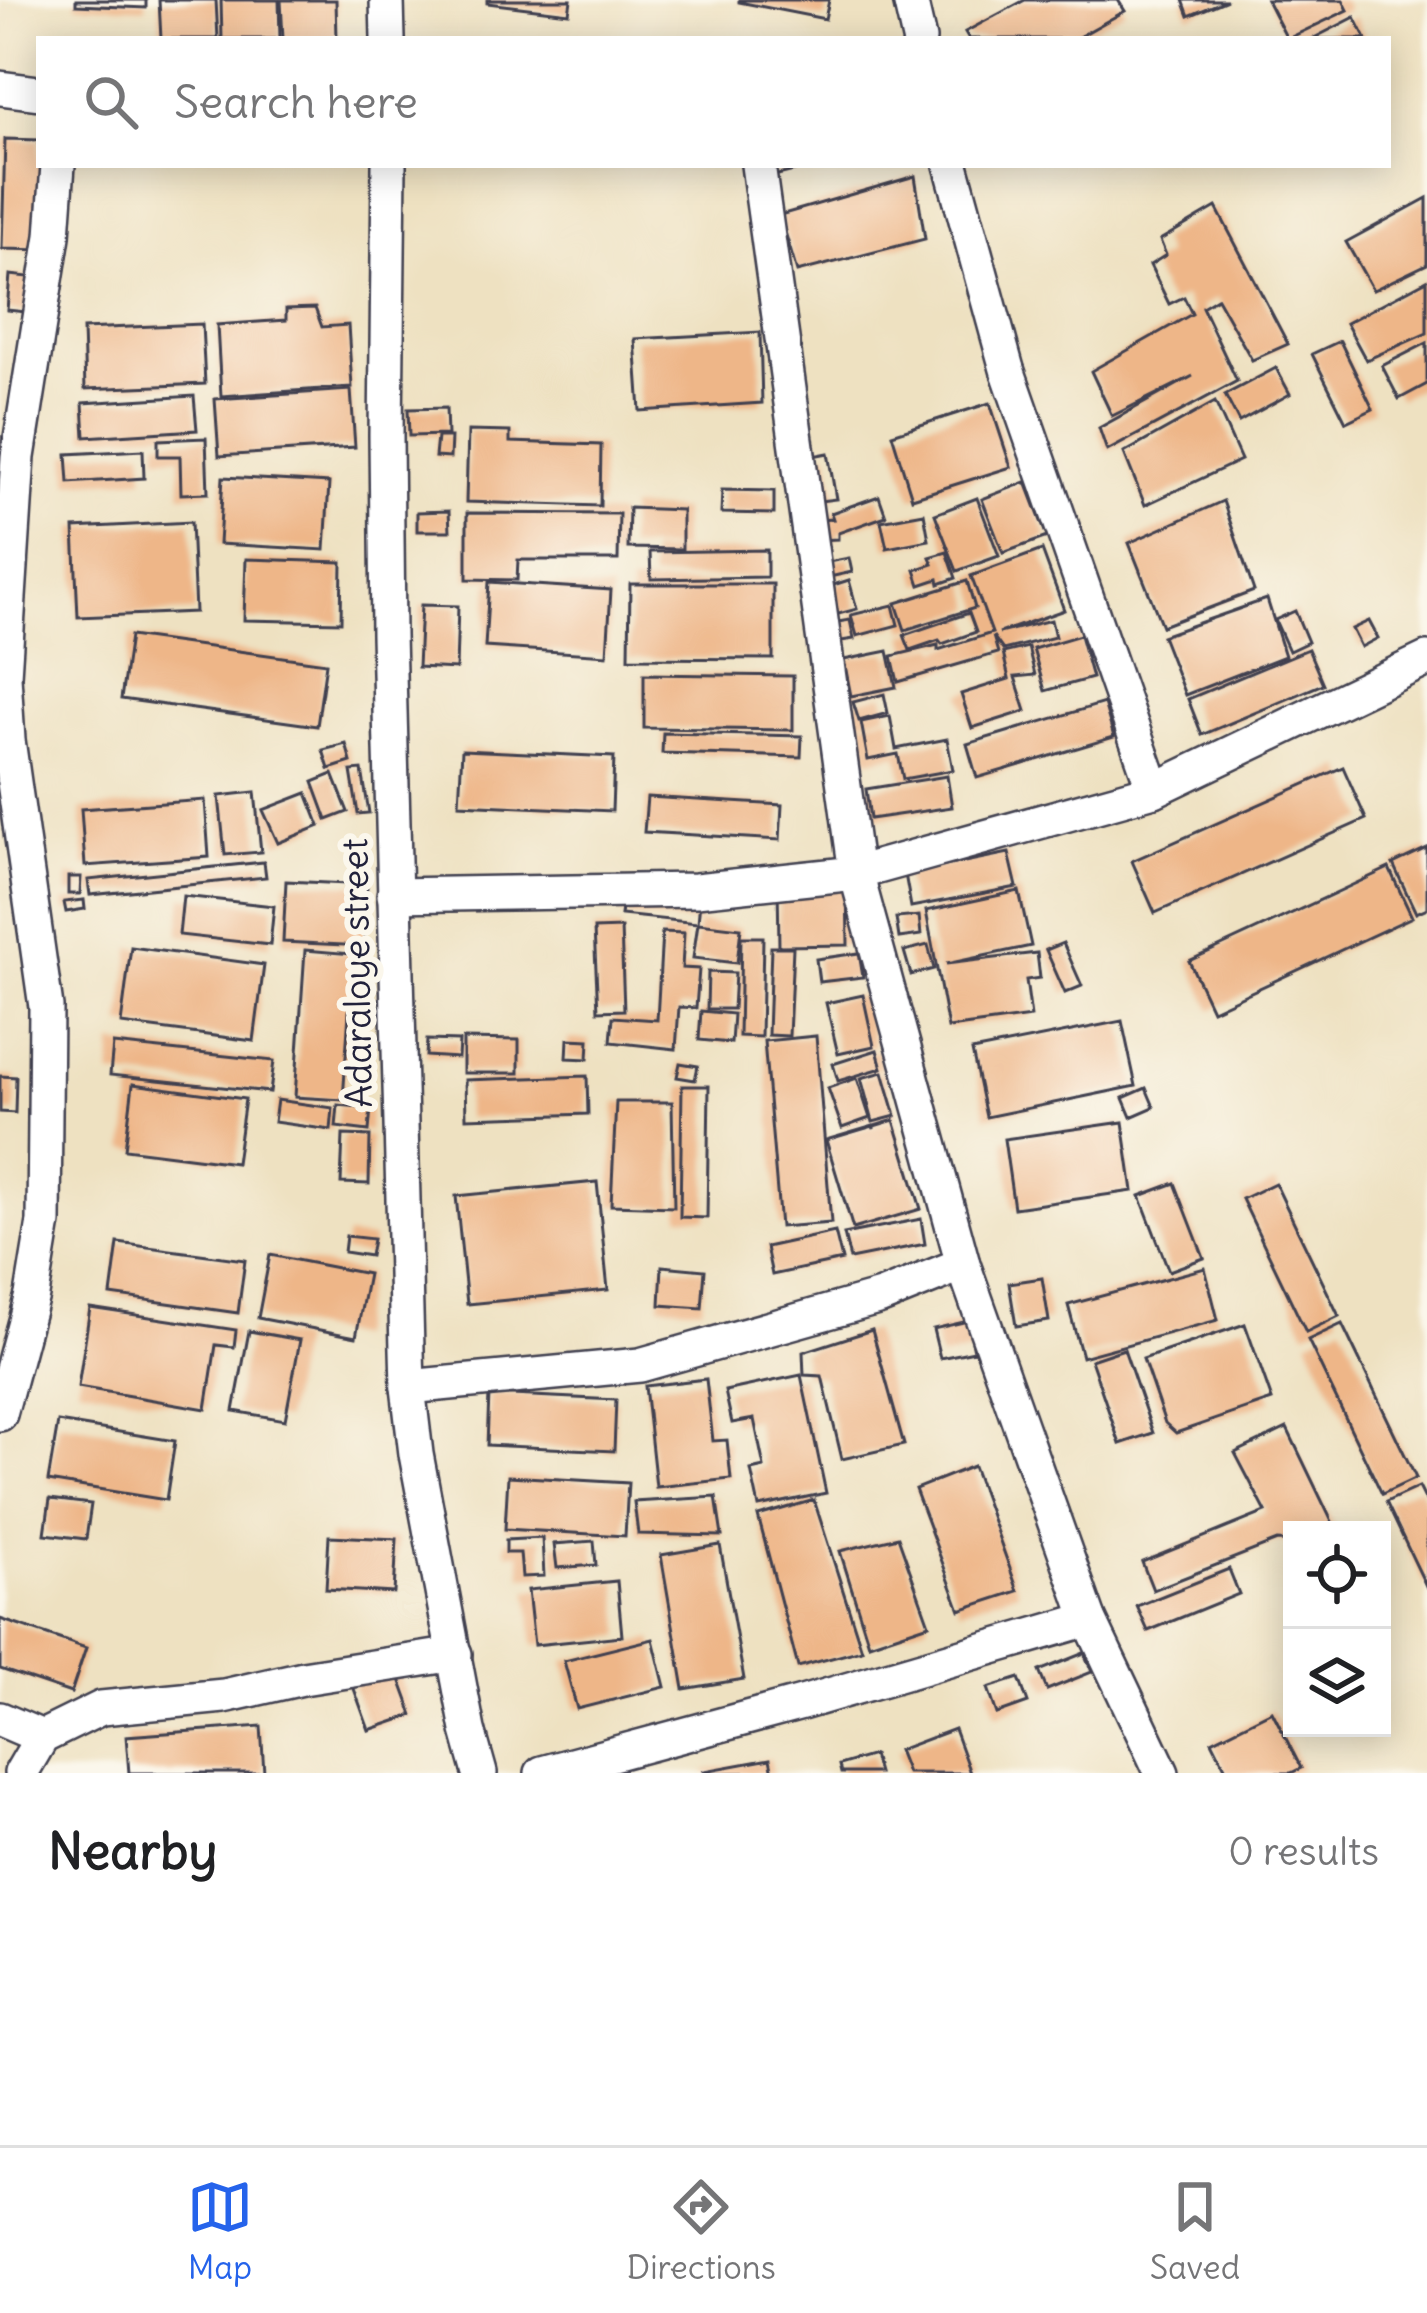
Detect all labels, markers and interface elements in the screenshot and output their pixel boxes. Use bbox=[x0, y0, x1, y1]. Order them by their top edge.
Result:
search box bbox=[36, 36, 1391, 168]
icon: search bbox=[78, 69, 144, 135]
text: Search here bbox=[174, 74, 418, 130]
street label: Adaraloye street bbox=[332, 838, 382, 1108]
map controls bbox=[1283, 1521, 1391, 1737]
button: locate bbox=[1283, 1521, 1391, 1629]
button: layers bbox=[1283, 1629, 1391, 1737]
text: Nearby bbox=[48, 1819, 217, 1883]
text: 0 results bbox=[1228, 1827, 1379, 1876]
tab: Map bbox=[187, 2174, 253, 2288]
tab: Directions bbox=[627, 2174, 776, 2288]
tab: Saved bbox=[1150, 2174, 1240, 2288]

